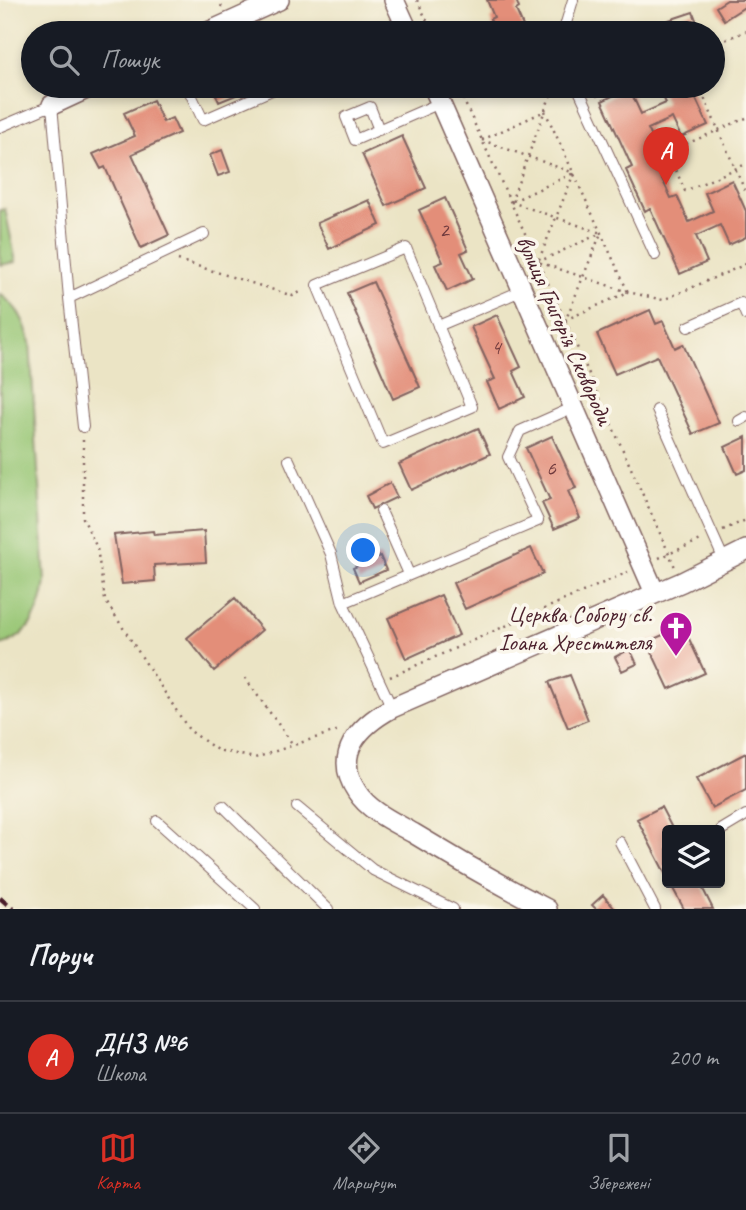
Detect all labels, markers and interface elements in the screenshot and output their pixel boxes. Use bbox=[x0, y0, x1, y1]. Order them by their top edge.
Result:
search box bbox=[21, 21, 725, 98]
icon: search bbox=[45, 41, 83, 79]
text: Пошук bbox=[101, 43, 159, 76]
pin: A bbox=[643, 127, 689, 185]
house number: 2 bbox=[439, 217, 450, 243]
street label: вулиця Григорія Сковороди bbox=[510, 231, 621, 431]
house number: 4 bbox=[491, 334, 503, 360]
house number: 6 bbox=[546, 455, 556, 481]
your location bbox=[346, 533, 380, 567]
place label: Церква Собору св. Іоана Хрестителя bbox=[499, 599, 653, 657]
church icon: Церква Собору св. Іоана Хрестителя bbox=[657, 609, 695, 658]
map controls bbox=[662, 825, 725, 888]
button: layers bbox=[662, 825, 725, 888]
text: Поруч bbox=[28, 936, 92, 974]
text: ДНЗ №6 bbox=[95, 1026, 186, 1059]
text: A bbox=[45, 1043, 57, 1072]
text: 200 m bbox=[669, 1043, 718, 1072]
text: Школа bbox=[95, 1059, 146, 1088]
tab: Карта bbox=[96, 1129, 140, 1195]
tab: Маршрут bbox=[332, 1129, 395, 1195]
tab: Збережені bbox=[588, 1129, 650, 1195]

